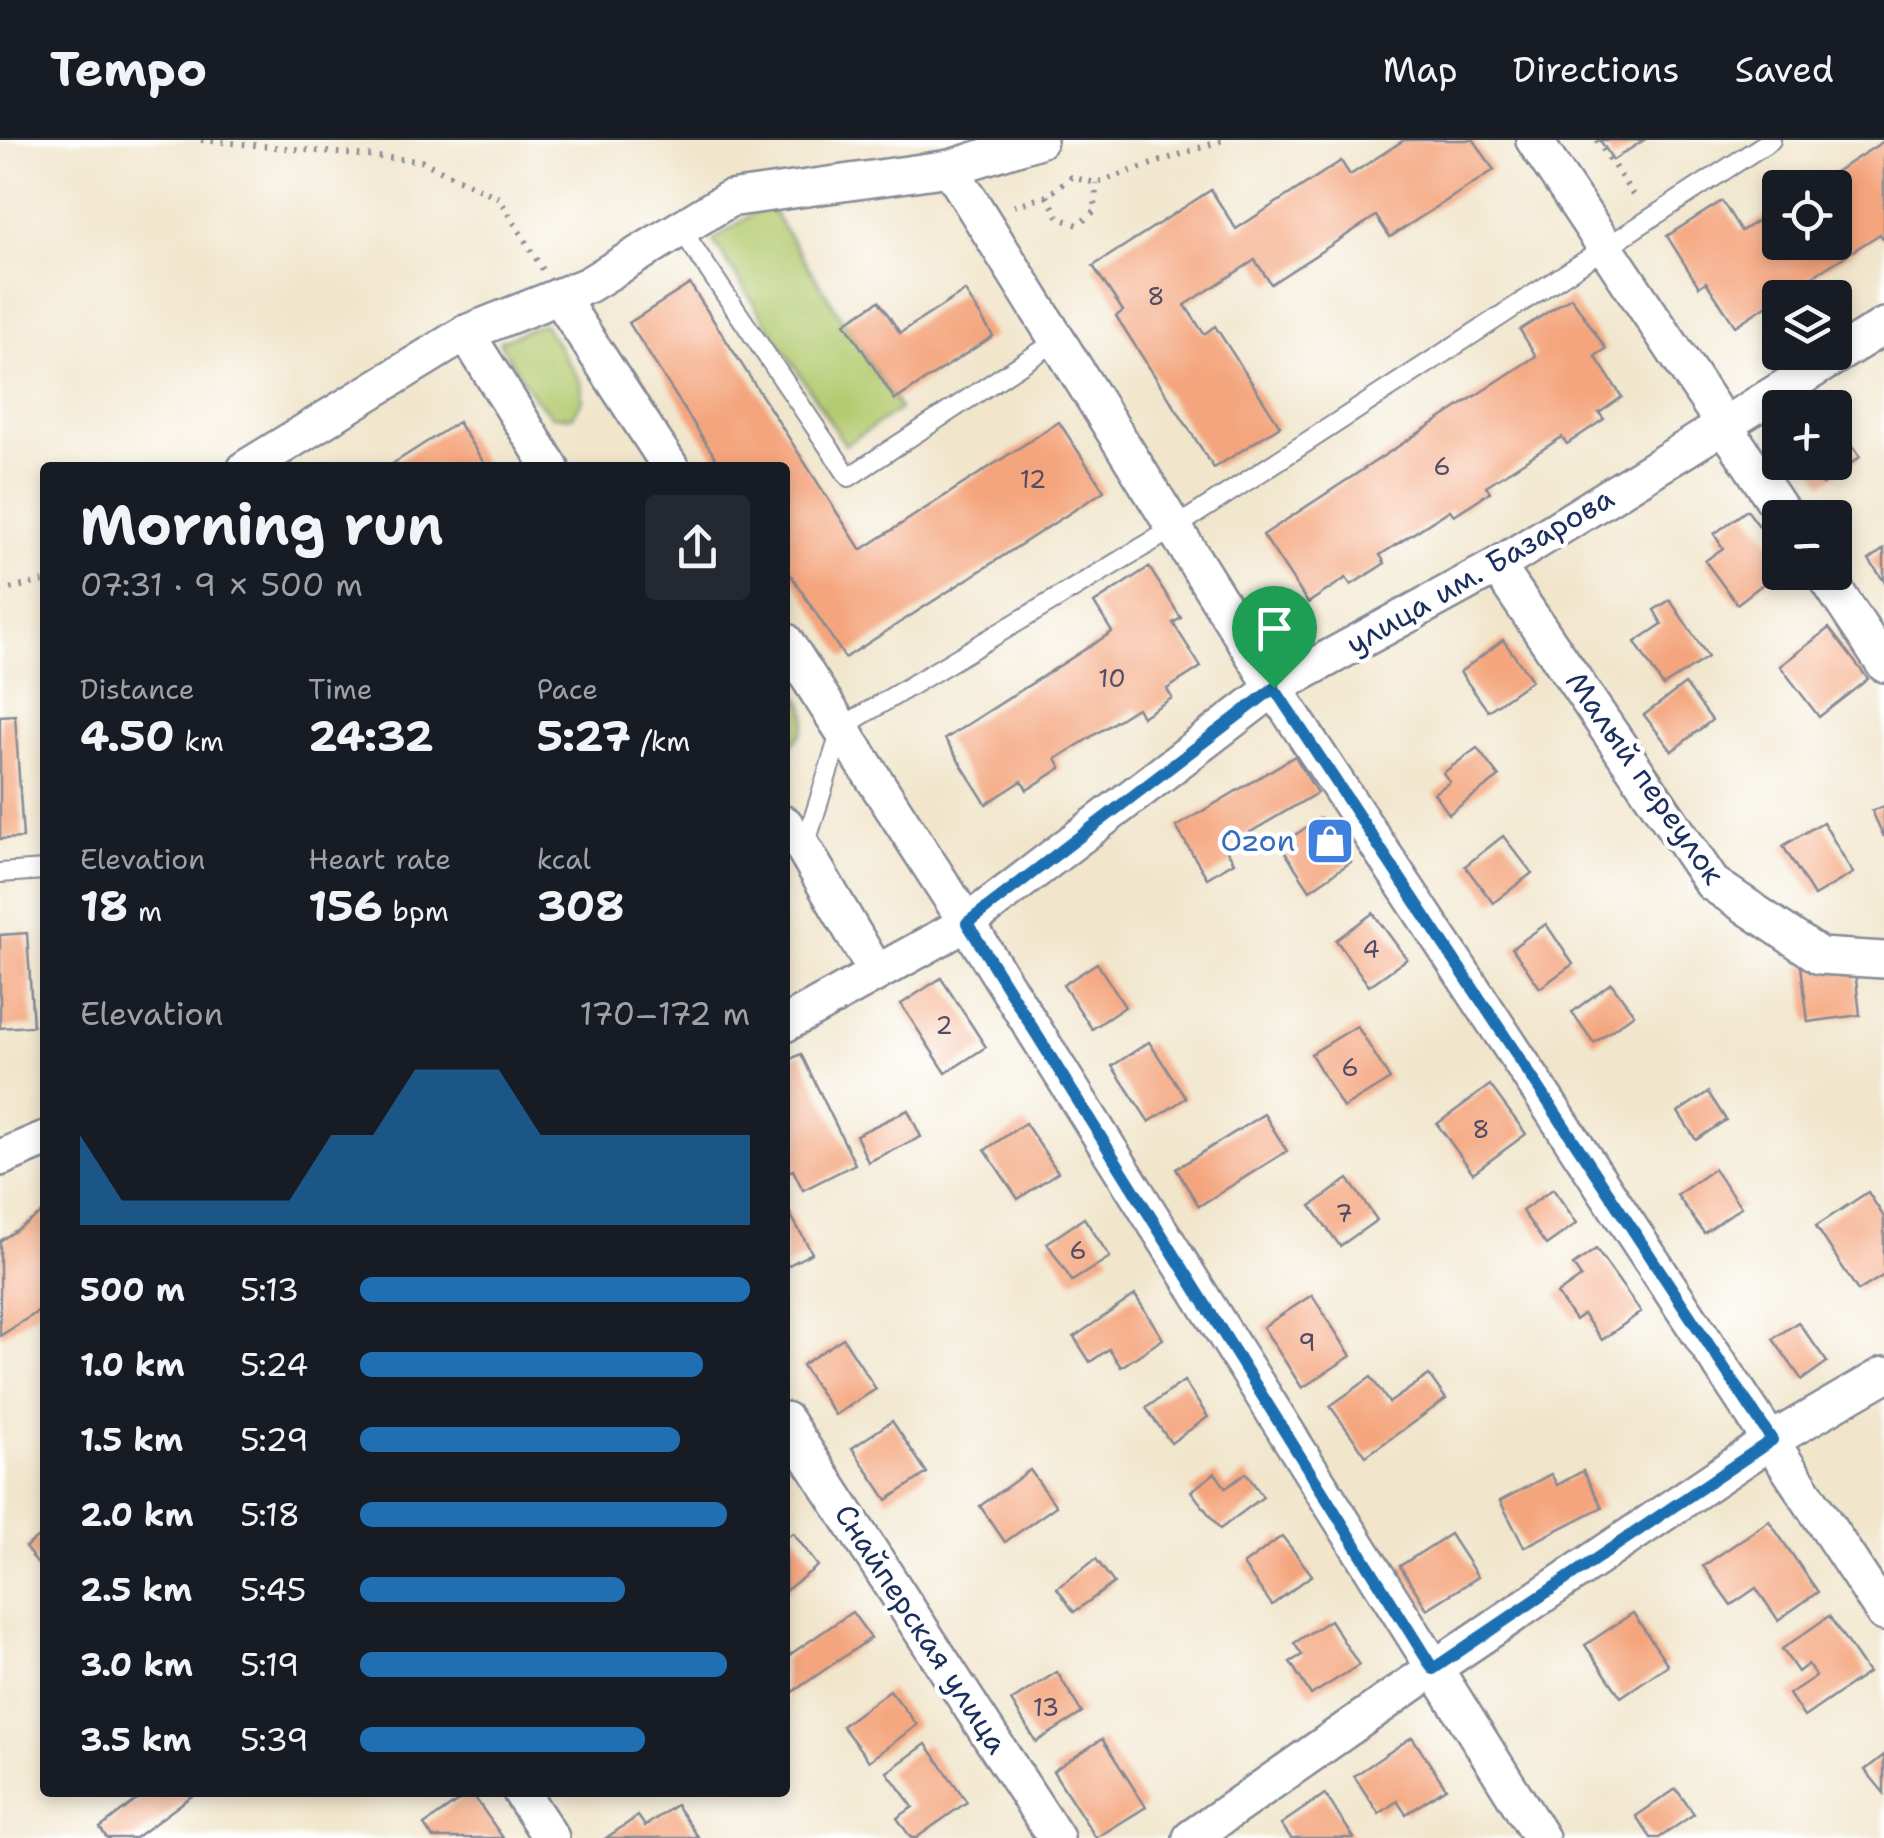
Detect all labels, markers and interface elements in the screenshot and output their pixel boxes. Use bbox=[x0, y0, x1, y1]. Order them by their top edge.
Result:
text: Tempo bbox=[50, 37, 207, 101]
text: Map bbox=[1383, 46, 1458, 93]
text: Directions bbox=[1513, 46, 1680, 93]
text: Saved bbox=[1735, 46, 1834, 93]
map controls bbox=[1762, 170, 1852, 590]
button: locate bbox=[1762, 170, 1852, 260]
house number: 8 bbox=[1147, 279, 1165, 313]
button: layers bbox=[1762, 280, 1852, 370]
button: + bbox=[1762, 390, 1852, 480]
house number: 6 bbox=[1433, 449, 1451, 483]
house number: 12 bbox=[1020, 462, 1046, 496]
street label: улица им. Базарова bbox=[1338, 477, 1621, 664]
text: Morning run bbox=[80, 488, 444, 562]
button: share bbox=[645, 495, 750, 600]
button: − bbox=[1762, 500, 1852, 590]
text: 07:31 · 9 × 500 m bbox=[80, 563, 363, 606]
pin bbox=[1232, 586, 1317, 689]
icon: arrive bbox=[1247, 601, 1302, 656]
house number: 10 bbox=[1098, 661, 1126, 695]
street label: Малый переулок bbox=[1556, 663, 1734, 893]
text: Distance bbox=[80, 670, 195, 708]
text: Time bbox=[308, 670, 373, 708]
text: Pace bbox=[537, 670, 598, 708]
text: 4.50 bbox=[80, 708, 175, 764]
text: 24:32 bbox=[308, 708, 434, 764]
text: 5:27 bbox=[537, 708, 631, 764]
text: km bbox=[175, 722, 224, 760]
text: /km bbox=[631, 722, 691, 760]
shop icon: Ozon bbox=[1304, 815, 1356, 867]
place label: Ozon bbox=[1220, 820, 1295, 861]
text: Elevation bbox=[80, 840, 205, 878]
text: Heart rate bbox=[308, 840, 451, 878]
text: kcal bbox=[537, 840, 591, 878]
text: 18 bbox=[80, 878, 128, 934]
text: 156 bbox=[308, 878, 383, 934]
text: 308 bbox=[537, 878, 625, 934]
text: m bbox=[128, 892, 162, 930]
text: bpm bbox=[383, 892, 449, 930]
house number: 4 bbox=[1362, 932, 1380, 966]
text: Elevation bbox=[80, 992, 223, 1035]
text: 170–172 m bbox=[580, 992, 750, 1035]
house number: 2 bbox=[935, 1008, 953, 1042]
house number: 6 bbox=[1341, 1050, 1359, 1084]
house number: 8 bbox=[1472, 1112, 1490, 1146]
house number: 7 bbox=[1335, 1196, 1353, 1230]
house number: 6 bbox=[1069, 1233, 1087, 1267]
text: 500 m bbox=[80, 1268, 185, 1311]
text: 5:13 bbox=[240, 1268, 299, 1311]
house number: 9 bbox=[1298, 1325, 1316, 1359]
text: 1.0 km bbox=[80, 1343, 185, 1386]
text: 5:24 bbox=[240, 1343, 308, 1386]
text: 1.5 km bbox=[80, 1418, 183, 1461]
text: 5:29 bbox=[240, 1418, 309, 1461]
text: 2.0 km bbox=[80, 1493, 194, 1536]
text: 5:18 bbox=[240, 1493, 300, 1536]
street label: Снайперская улица bbox=[825, 1496, 1018, 1762]
text: 2.5 km bbox=[80, 1568, 192, 1611]
text: 5:45 bbox=[240, 1568, 306, 1611]
text: 3.0 km bbox=[80, 1643, 193, 1686]
text: 5:19 bbox=[240, 1643, 299, 1686]
house number: 13 bbox=[1033, 1690, 1059, 1724]
text: 3.5 km bbox=[80, 1718, 191, 1761]
text: 5:39 bbox=[240, 1718, 309, 1761]

